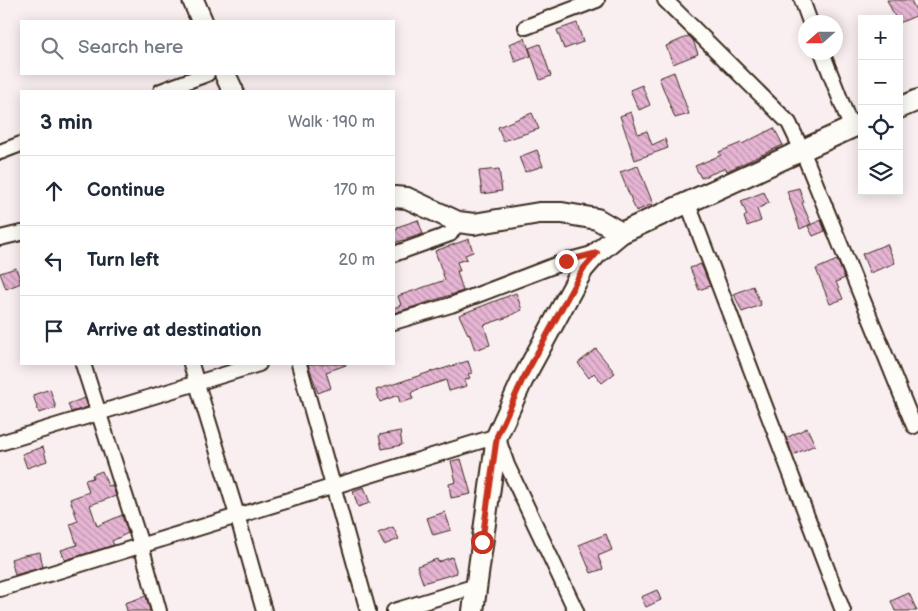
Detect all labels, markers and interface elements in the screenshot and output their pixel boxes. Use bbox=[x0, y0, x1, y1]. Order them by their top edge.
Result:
north arrow bbox=[798, 15, 843, 60]
map controls bbox=[858, 15, 903, 195]
button: + bbox=[858, 15, 903, 60]
search box bbox=[20, 20, 395, 75]
icon: search bbox=[38, 34, 66, 62]
text: Search here bbox=[78, 36, 183, 59]
button: − bbox=[858, 60, 903, 105]
button: locate bbox=[858, 105, 903, 150]
text: 3 min bbox=[40, 110, 93, 135]
text: Walk · 190 m bbox=[288, 113, 375, 132]
button: layers bbox=[858, 150, 903, 195]
icon: ahead bbox=[40, 177, 68, 205]
text: Continue bbox=[87, 179, 165, 202]
text: 170 m bbox=[334, 181, 375, 200]
icon: left bbox=[40, 247, 68, 275]
text: Turn left bbox=[87, 249, 159, 272]
route end bbox=[555, 250, 578, 273]
text: 20 m bbox=[339, 251, 375, 270]
icon: arrive bbox=[40, 317, 68, 345]
text: Arrive at destination bbox=[87, 319, 262, 342]
route start bbox=[471, 531, 494, 554]

